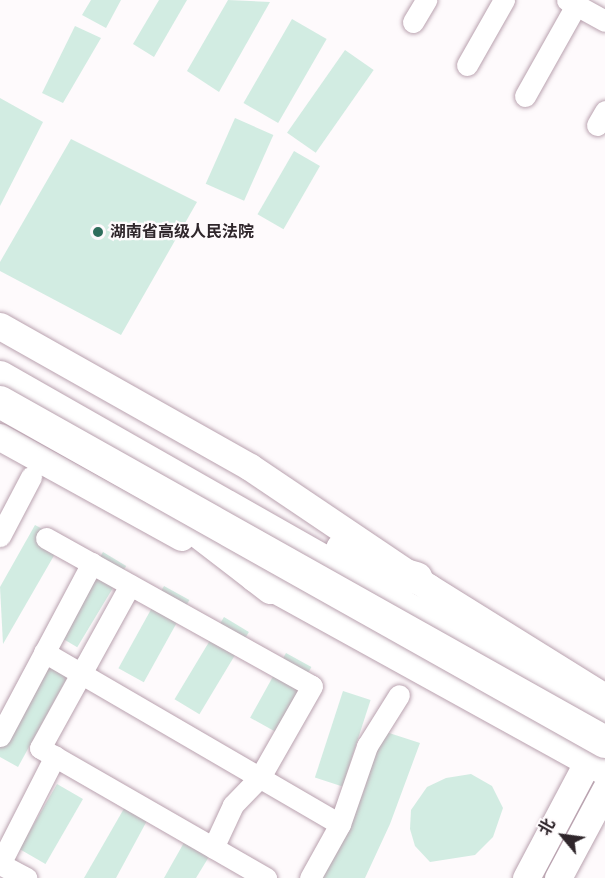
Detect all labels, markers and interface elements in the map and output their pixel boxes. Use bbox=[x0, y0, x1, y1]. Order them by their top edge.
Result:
place label: 湖南省高级人民法院 bbox=[110, 222, 254, 242]
marker: 湖南省高级人民法院 bbox=[91, 225, 105, 239]
north arrow bbox=[533, 806, 593, 866]
text: 北 bbox=[534, 815, 561, 840]

